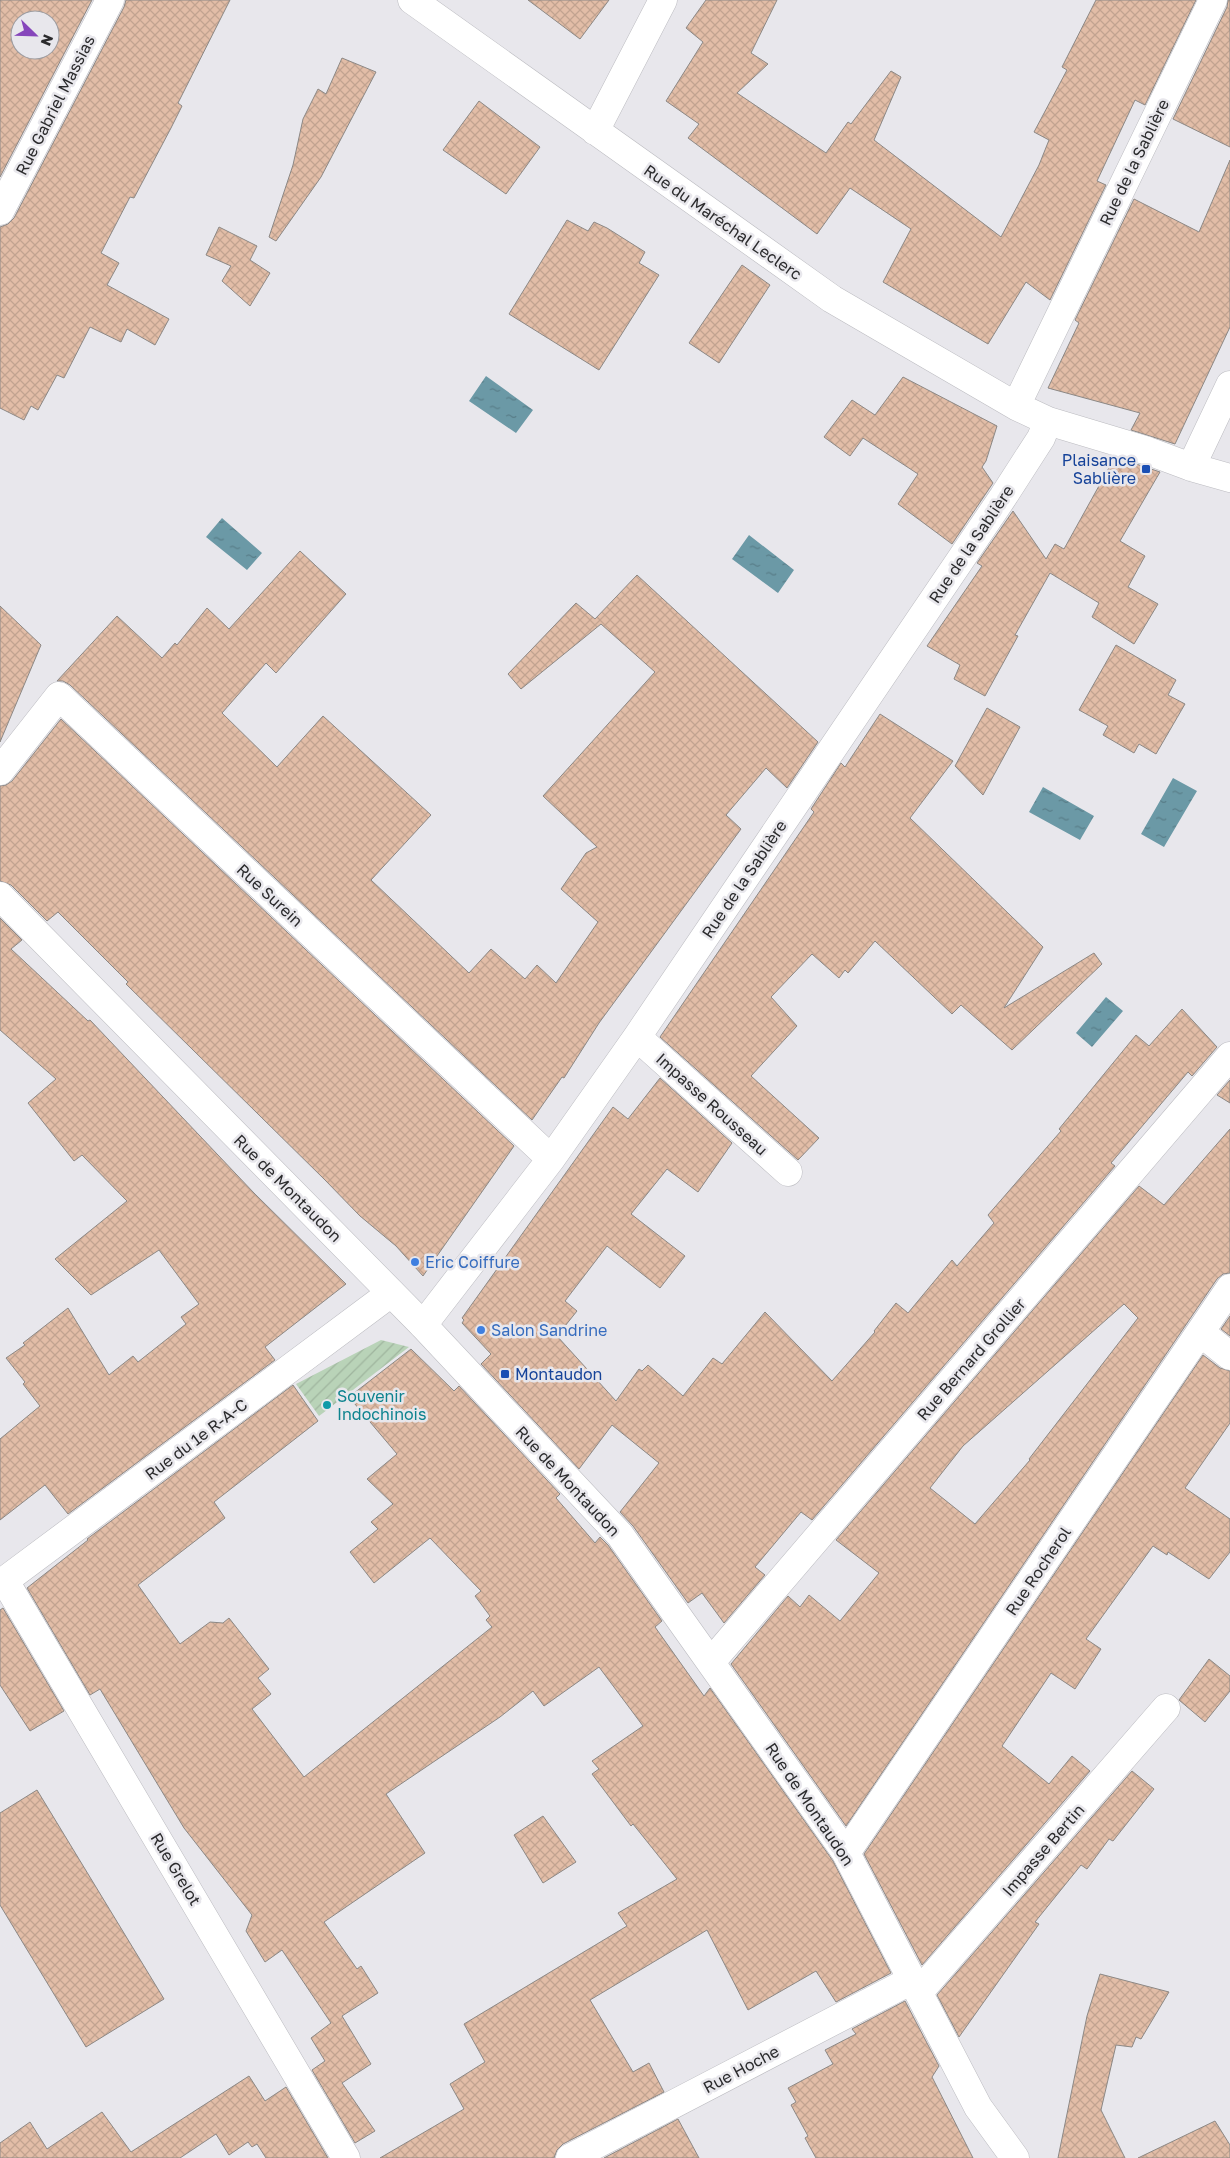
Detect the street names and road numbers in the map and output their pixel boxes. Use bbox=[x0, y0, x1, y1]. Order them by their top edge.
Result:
street label: Rue Gabriel Massias bbox=[11, 32, 99, 178]
street label: Rue de la Sablière bbox=[1095, 96, 1173, 228]
street label: Rue du Maréchal Leclerc bbox=[640, 160, 806, 284]
street label: Rue de la Sablière bbox=[924, 481, 1018, 607]
street label: Rue de la Sablière bbox=[697, 816, 791, 942]
street label: Rue Surein bbox=[233, 859, 307, 931]
street label: Impasse Rousseau bbox=[652, 1049, 772, 1159]
street label: Rue de Montaudon bbox=[230, 1130, 346, 1246]
street label: Rue Bernard Grollier bbox=[912, 1294, 1030, 1424]
street label: Rue du 1e R-A-C bbox=[141, 1394, 251, 1484]
street label: Rue de Montaudon bbox=[512, 1421, 624, 1541]
street label: Rue Rocherol bbox=[1001, 1523, 1075, 1619]
street label: Rue de Montaudon bbox=[761, 1739, 859, 1869]
street label: Impasse Bertin bbox=[998, 1800, 1088, 1900]
street label: Rue Grelot bbox=[147, 1829, 205, 1909]
street label: Rue Hoche bbox=[700, 2041, 782, 2097]

